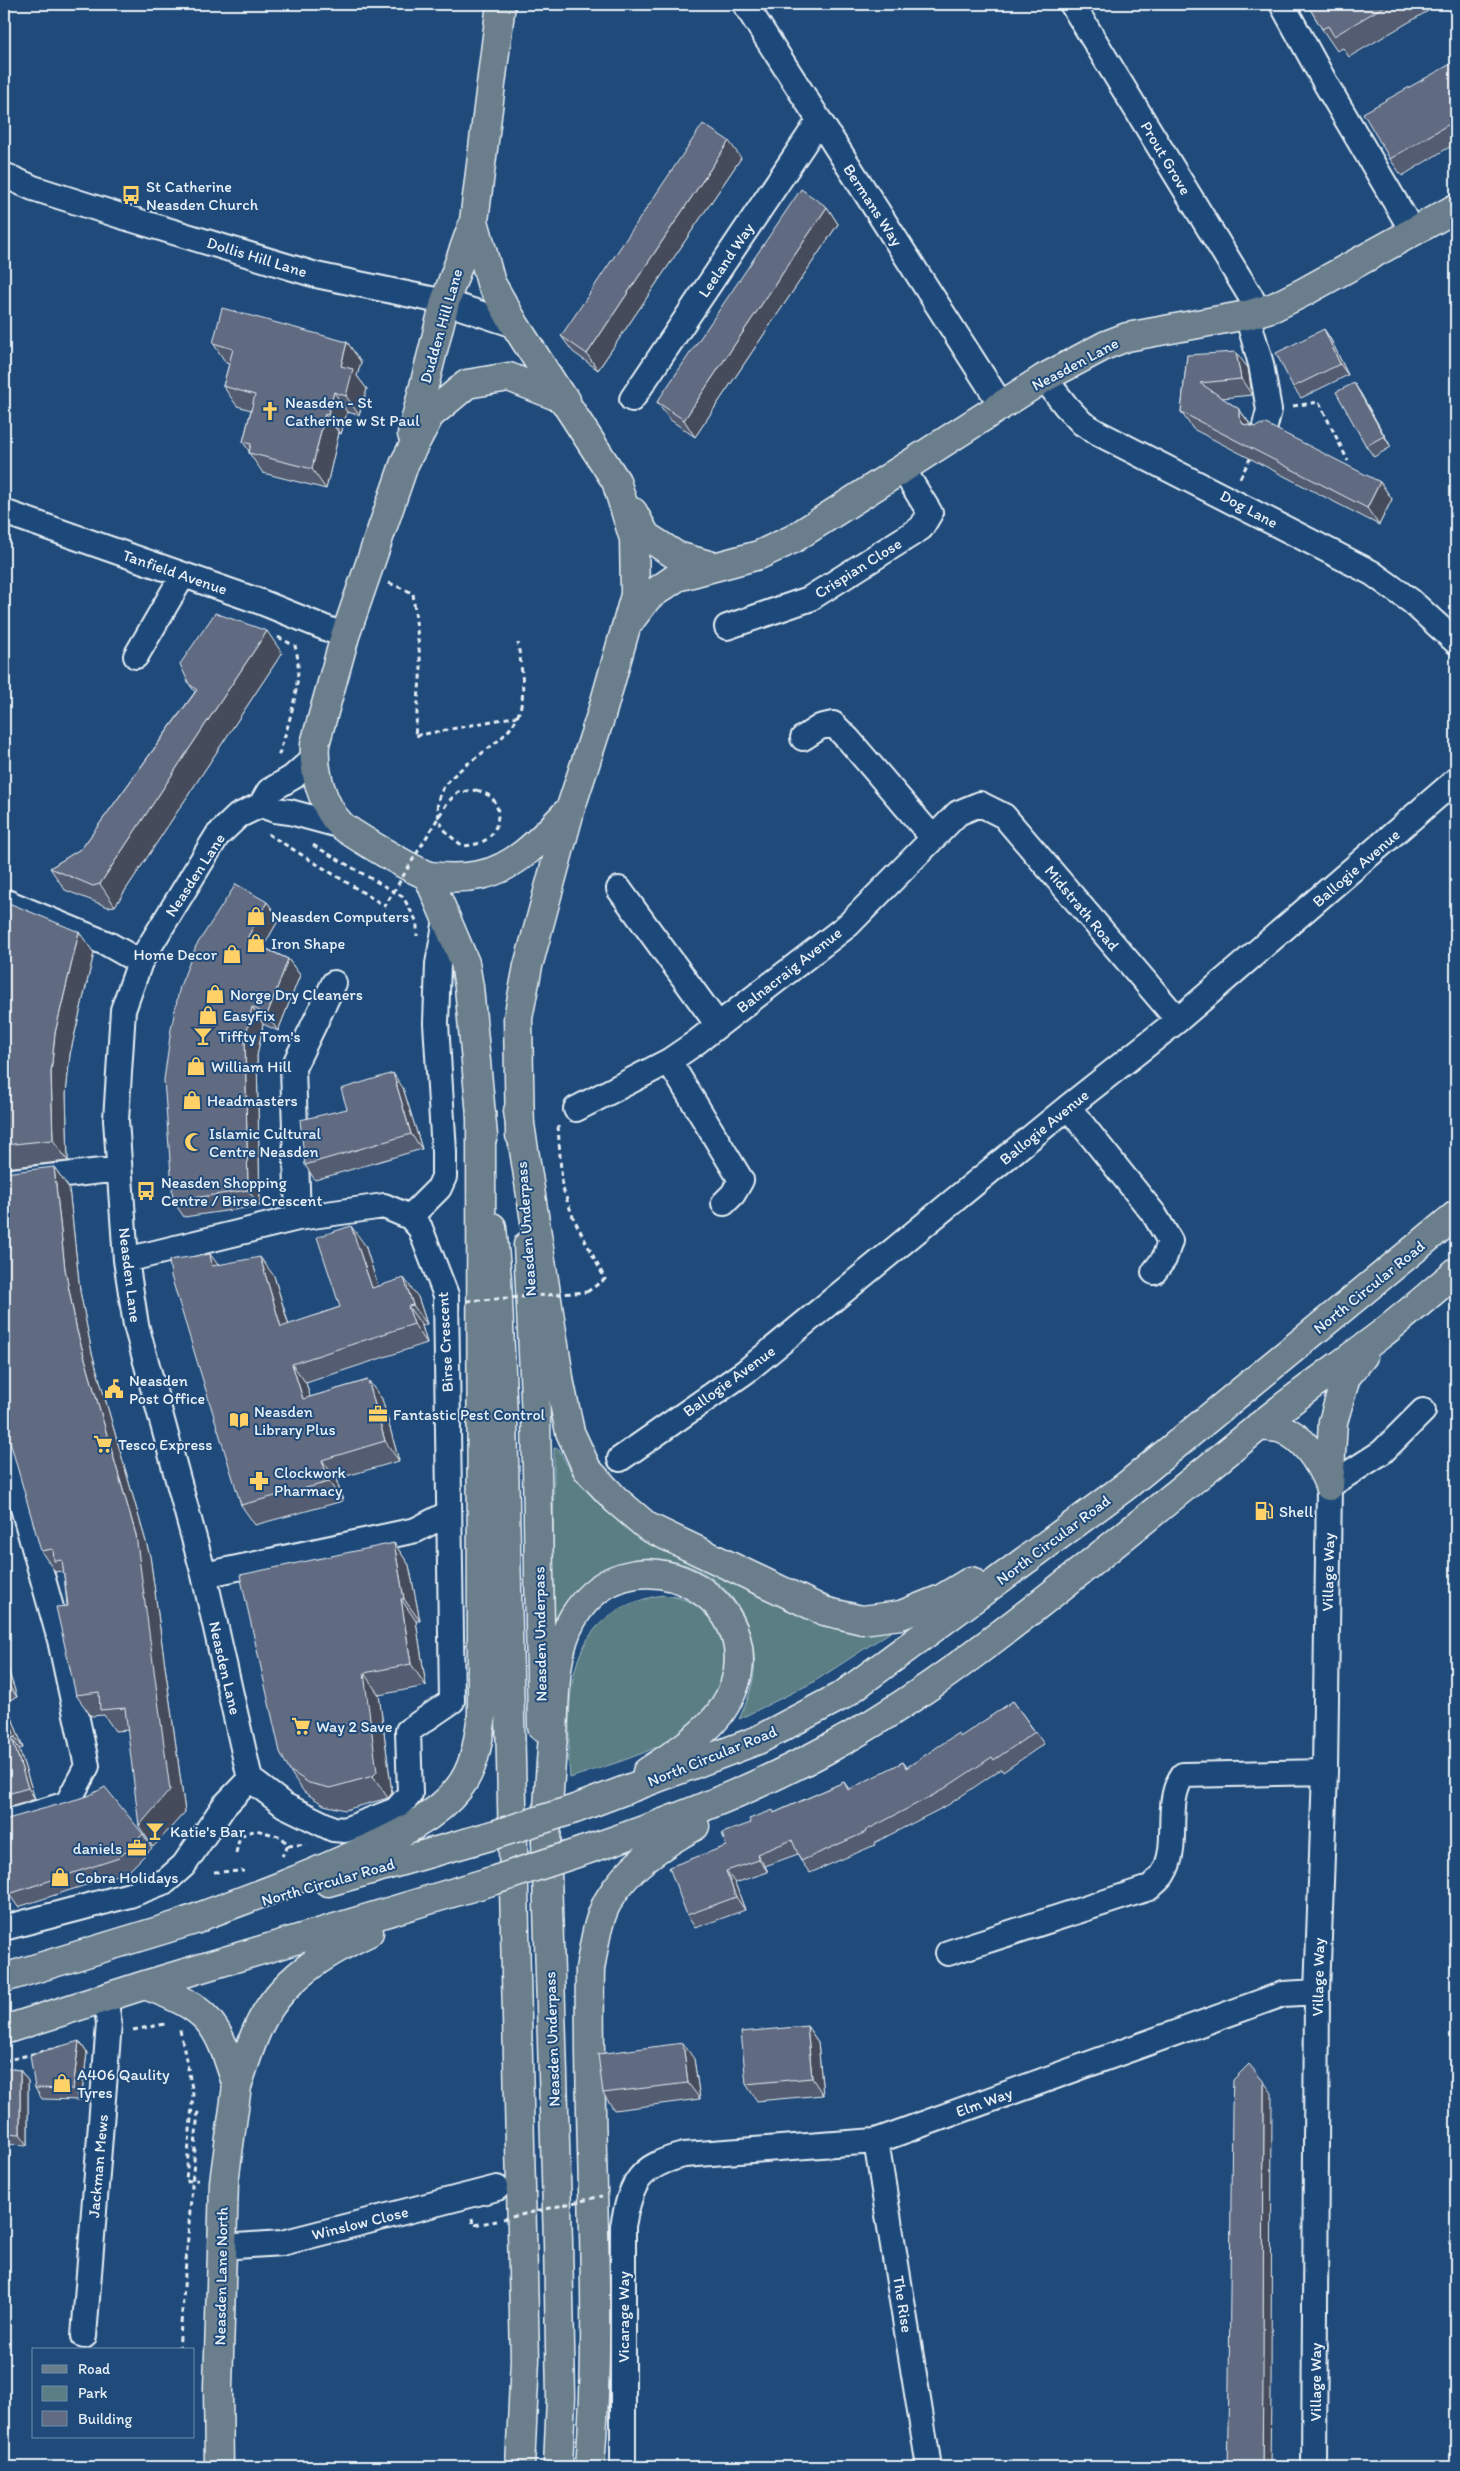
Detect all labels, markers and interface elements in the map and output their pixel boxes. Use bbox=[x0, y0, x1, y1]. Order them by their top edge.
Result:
street label: Prout Grove bbox=[1137, 118, 1195, 198]
street label: Bermans Way bbox=[839, 160, 907, 250]
place label: St Catherine Neasden Church bbox=[146, 177, 259, 214]
bus stop icon: St Catherine Neasden Church bbox=[120, 184, 142, 206]
street label: Leeland Way bbox=[694, 219, 758, 301]
street label: Dollis Hill Lane bbox=[205, 233, 309, 281]
street label: Dudden Hill Lane bbox=[416, 267, 466, 385]
street label: Neasden Lane bbox=[1028, 333, 1122, 395]
place label: Neasden - St Catherine w St Paul bbox=[285, 393, 420, 430]
church icon: Neasden - St Catherine w St Paul bbox=[259, 400, 281, 422]
street label: Dog Lane bbox=[1217, 486, 1281, 532]
street label: Crispian Close bbox=[811, 534, 905, 602]
street label: Tanfield Avenue bbox=[120, 545, 230, 599]
street label: Ballogie Avenue bbox=[1308, 825, 1404, 911]
street label: Neasden Lane bbox=[161, 830, 229, 920]
street label: Midstrath Road bbox=[1041, 861, 1123, 955]
shop icon: Neasden Computers bbox=[245, 905, 267, 927]
place label: Neasden Computers bbox=[271, 907, 409, 926]
street label: Balnacraig Avenue bbox=[733, 923, 845, 1017]
shop icon: Iron Shape bbox=[245, 932, 267, 954]
place label: Iron Shape bbox=[271, 934, 345, 953]
shop icon: Home Decor bbox=[221, 943, 243, 965]
place label: Home Decor bbox=[133, 945, 218, 964]
shop icon: Norge Dry Cleaners bbox=[204, 983, 226, 1005]
place label: Norge Dry Cleaners bbox=[230, 985, 363, 1004]
shop icon: EasyFix bbox=[197, 1004, 219, 1026]
place label: EasyFix bbox=[223, 1006, 275, 1025]
bar icon: Tiffty Tom's bbox=[192, 1025, 214, 1047]
place label: Tiffty Tom's bbox=[218, 1027, 301, 1046]
shop icon: William Hill bbox=[185, 1055, 207, 1077]
place label: William Hill bbox=[211, 1057, 292, 1076]
street label: Ballogie Avenue bbox=[995, 1085, 1093, 1169]
shop icon: Headmasters bbox=[181, 1089, 203, 1111]
place label: Headmasters bbox=[207, 1091, 298, 1110]
place label: Islamic Cultural Centre Neasden bbox=[209, 1124, 321, 1161]
mosque icon: Islamic Cultural Centre Neasden bbox=[183, 1131, 205, 1153]
street label: Neasden Underpass bbox=[512, 1161, 540, 1297]
place label: Neasden Shopping Centre / Birse Crescent bbox=[161, 1173, 322, 1210]
bus stop icon: Neasden Shopping Centre / Birse Crescent bbox=[135, 1180, 157, 1202]
street label: Neasden Lane bbox=[115, 1226, 145, 1324]
street label: North Circular Road bbox=[1309, 1236, 1429, 1338]
street label: Birse Crescent bbox=[433, 1291, 457, 1393]
street label: Ballogie Avenue bbox=[679, 1341, 779, 1421]
place label: Neasden Post Office bbox=[129, 1371, 205, 1408]
public building icon: Neasden Post Office bbox=[103, 1378, 125, 1400]
place label: Neasden Library Plus bbox=[254, 1402, 336, 1439]
office icon: Fantastic Pest Control bbox=[367, 1403, 389, 1425]
place label: Fantastic Pest Control bbox=[393, 1405, 546, 1424]
library icon: Neasden Library Plus bbox=[228, 1409, 250, 1431]
supermarket icon: Tesco Express bbox=[92, 1433, 114, 1455]
place label: Tesco Express bbox=[118, 1435, 212, 1454]
place label: Clockwork Pharmacy bbox=[274, 1463, 347, 1500]
pharmacy icon: Clockwork Pharmacy bbox=[248, 1470, 270, 1492]
street label: North Circular Road bbox=[992, 1491, 1114, 1589]
fuel station icon: Shell bbox=[1253, 1500, 1275, 1522]
place label: Shell bbox=[1279, 1502, 1314, 1521]
street label: Village Way bbox=[1318, 1532, 1338, 1612]
street label: Neasden Underpass bbox=[529, 1566, 551, 1702]
street label: Neasden Lane bbox=[205, 1619, 245, 1717]
supermarket icon: Way 2 Save bbox=[290, 1715, 312, 1737]
place label: Way 2 Save bbox=[316, 1717, 393, 1736]
street label: North Circular Road bbox=[645, 1721, 780, 1791]
bar icon: Katie's Bar bbox=[144, 1820, 166, 1842]
place label: Katie's Bar bbox=[170, 1822, 246, 1841]
office icon: daniels bbox=[126, 1837, 148, 1859]
place label: daniels bbox=[73, 1839, 122, 1858]
street label: North Circular Road bbox=[259, 1854, 397, 1910]
shop icon: Cobra Holidays bbox=[49, 1866, 71, 1888]
place label: Cobra Holidays bbox=[75, 1868, 179, 1887]
street label: Village Way bbox=[1308, 1937, 1328, 2017]
street label: Neasden Underpass bbox=[540, 1971, 564, 2107]
place label: A406 Qaulity Tyres bbox=[77, 2065, 170, 2102]
shop icon: A406 Qaulity Tyres bbox=[51, 2072, 73, 2094]
street label: Elm Way bbox=[953, 2083, 1015, 2121]
street label: Jackman Mews bbox=[84, 2113, 112, 2219]
street label: Winslow Close bbox=[310, 2202, 410, 2244]
street label: Neasden Lane North bbox=[210, 2206, 232, 2345]
street label: Vicarage Way bbox=[614, 2271, 633, 2363]
street label: The Rise bbox=[889, 2274, 917, 2334]
street label: Village Way bbox=[1306, 2342, 1325, 2421]
legend bbox=[32, 2348, 195, 2438]
text: Road bbox=[78, 2360, 111, 2378]
text: Park bbox=[78, 2384, 108, 2402]
text: Building bbox=[78, 2410, 132, 2428]

